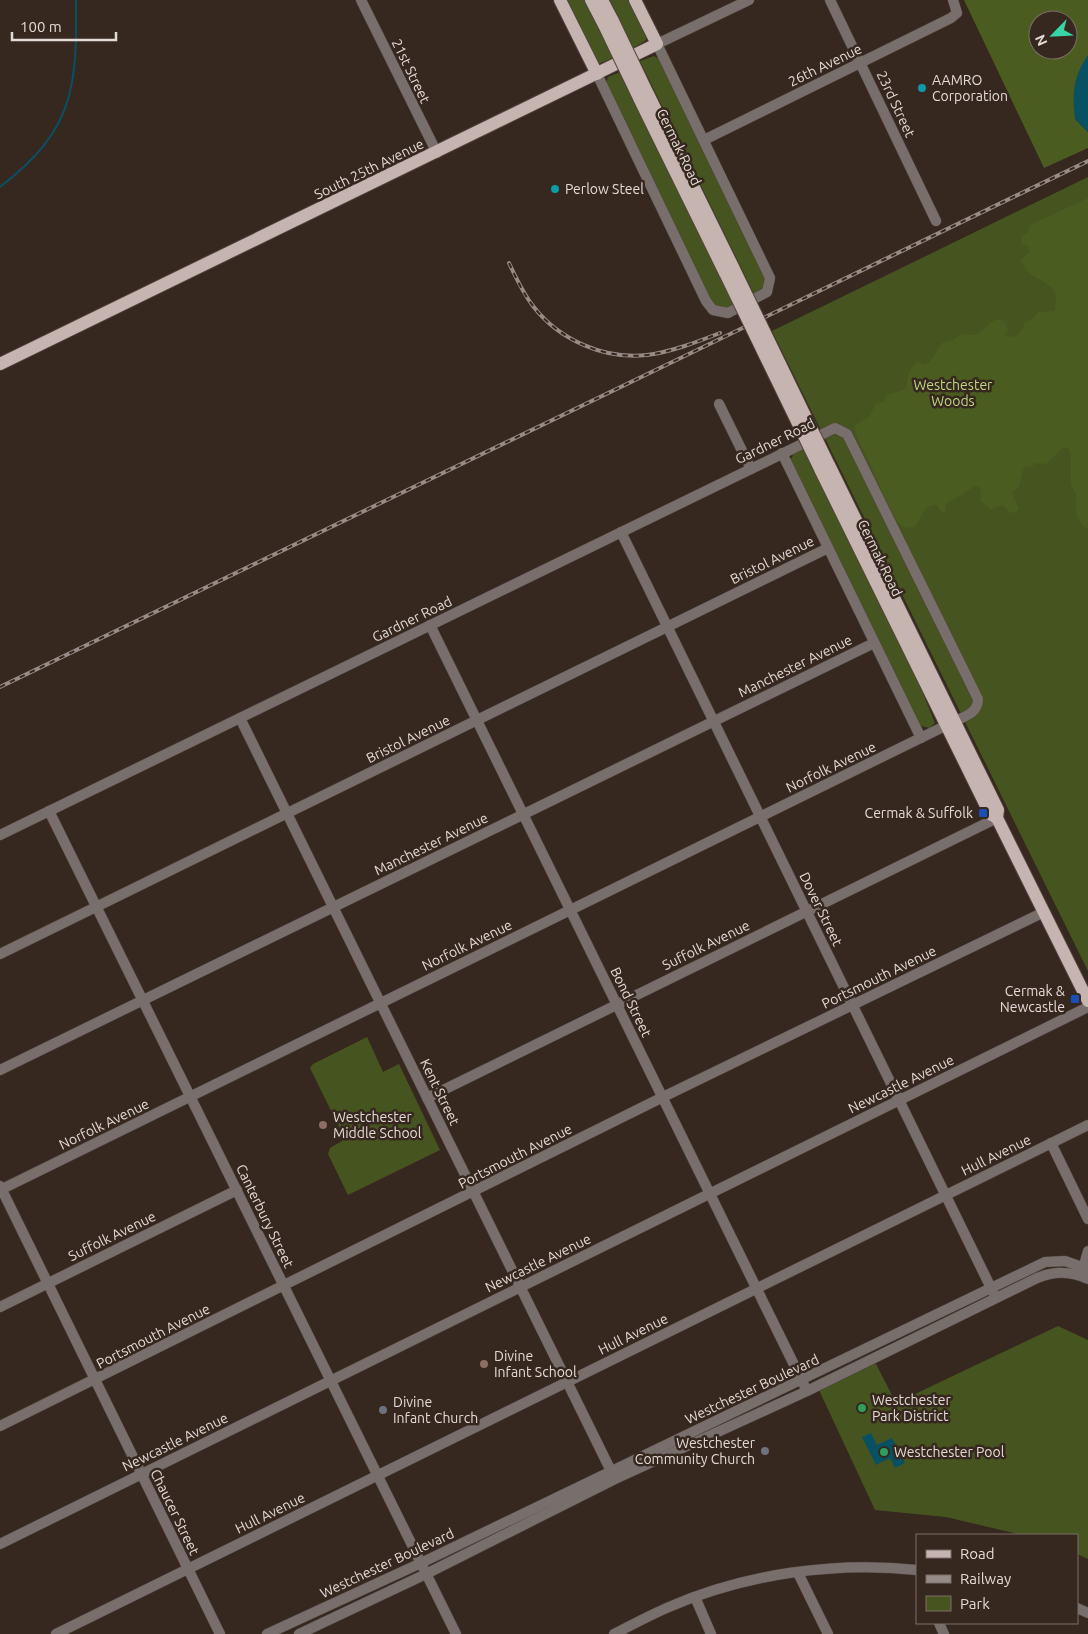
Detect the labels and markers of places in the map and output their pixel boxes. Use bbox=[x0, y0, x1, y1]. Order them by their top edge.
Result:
place label: AAMRO Corporation bbox=[932, 72, 1008, 104]
marker: AAMRO Corporation bbox=[916, 82, 928, 94]
place label: Perlow Steel bbox=[565, 181, 644, 197]
marker: Perlow Steel bbox=[549, 183, 561, 195]
place label: Cermak & Suffolk bbox=[865, 805, 973, 821]
marker: Cermak & Suffolk bbox=[977, 807, 989, 819]
place label: Cermak & Newcastle bbox=[1000, 983, 1066, 1015]
marker: Cermak & Newcastle bbox=[1069, 993, 1081, 1005]
place label: Westchester Middle School bbox=[333, 1109, 422, 1141]
marker: Westchester Middle School bbox=[317, 1119, 329, 1131]
place label: Divine Infant School bbox=[494, 1348, 577, 1380]
marker: Divine Infant School bbox=[478, 1358, 490, 1370]
place label: Westchester Park District bbox=[872, 1392, 952, 1424]
place label: Divine Infant Church bbox=[393, 1394, 478, 1426]
marker: Westchester Park District bbox=[856, 1402, 868, 1414]
marker: Divine Infant Church bbox=[377, 1404, 389, 1416]
place label: Westchester Community Church bbox=[635, 1435, 756, 1467]
place label: Westchester Pool bbox=[894, 1444, 1005, 1460]
marker: Westchester Community Church bbox=[759, 1445, 771, 1457]
marker: Westchester Pool bbox=[878, 1446, 890, 1458]

